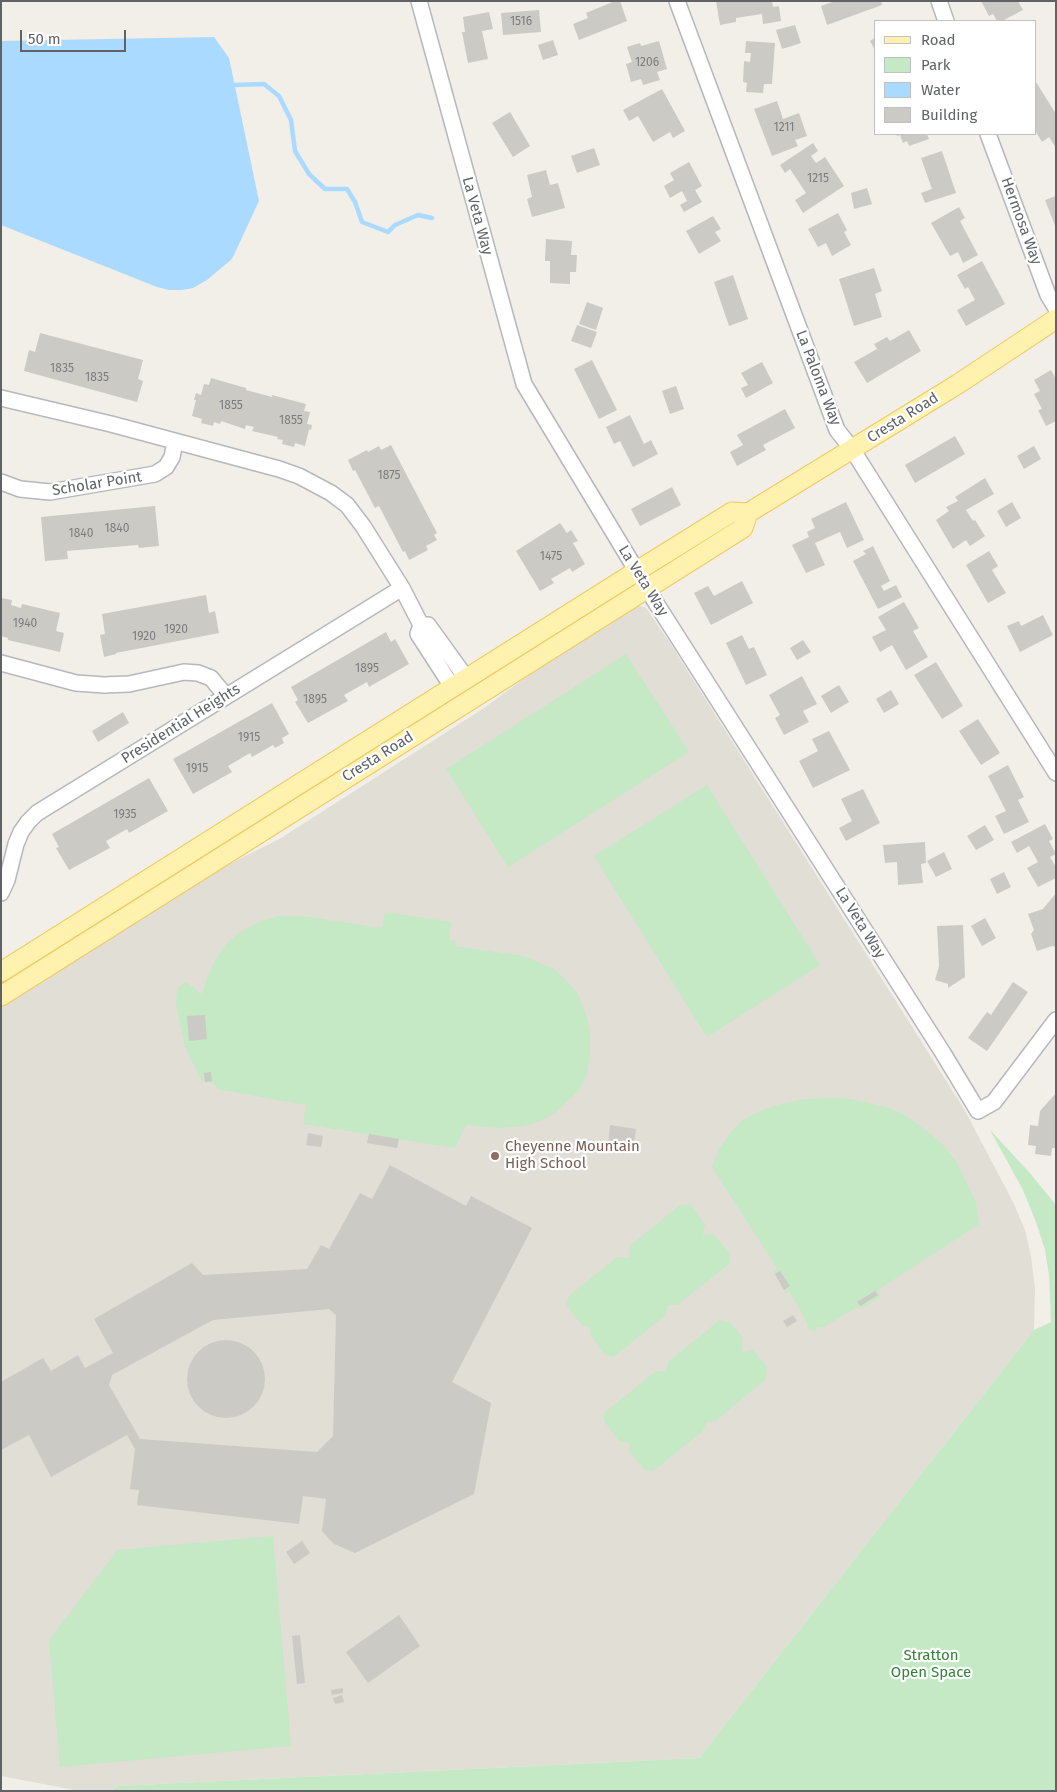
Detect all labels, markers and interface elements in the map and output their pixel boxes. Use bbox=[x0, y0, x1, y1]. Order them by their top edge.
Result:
house number: 1516 bbox=[510, 15, 532, 29]
scale bar bbox=[22, 20, 129, 52]
legend bbox=[874, 20, 1037, 135]
text: 50 m bbox=[28, 30, 61, 48]
text: Road bbox=[921, 31, 956, 49]
house number: 1206 bbox=[635, 56, 659, 70]
text: Park bbox=[921, 56, 951, 74]
text: Water bbox=[921, 81, 960, 99]
text: Building bbox=[921, 106, 977, 124]
house number: 1211 bbox=[773, 121, 795, 135]
house number: 1215 bbox=[807, 172, 829, 186]
street label: La Veta Way bbox=[458, 175, 496, 257]
street label: Hermosa Way bbox=[997, 175, 1045, 267]
street label: La Paloma Way bbox=[792, 328, 844, 428]
house number: 1835 bbox=[50, 362, 74, 376]
house number: 1835 bbox=[85, 371, 109, 385]
street label: Cresta Road bbox=[864, 389, 942, 447]
house number: 1855 bbox=[219, 399, 243, 413]
house number: 1855 bbox=[279, 414, 303, 428]
street label: Scholar Point bbox=[51, 468, 143, 500]
house number: 1875 bbox=[378, 469, 400, 483]
house number: 1840 bbox=[105, 522, 129, 536]
house number: 1840 bbox=[69, 527, 93, 541]
street label: La Veta Way bbox=[614, 542, 672, 620]
house number: 1475 bbox=[540, 550, 562, 564]
house number: 1940 bbox=[13, 617, 37, 631]
house number: 1920 bbox=[164, 623, 188, 637]
house number: 1920 bbox=[132, 630, 156, 644]
house number: 1895 bbox=[355, 662, 379, 676]
street label: Presidential Heights bbox=[118, 680, 244, 768]
house number: 1895 bbox=[303, 693, 327, 707]
street label: Cresta Road bbox=[339, 728, 417, 786]
house number: 1915 bbox=[238, 731, 260, 745]
house number: 1915 bbox=[186, 762, 208, 776]
house number: 1935 bbox=[113, 808, 137, 822]
street label: La Veta Way bbox=[831, 884, 889, 962]
place label: Cheyenne Mountain High School bbox=[505, 1138, 640, 1173]
marker: Cheyenne Mountain High School bbox=[489, 1150, 501, 1162]
park label: Stratton Open Space bbox=[891, 1647, 971, 1682]

